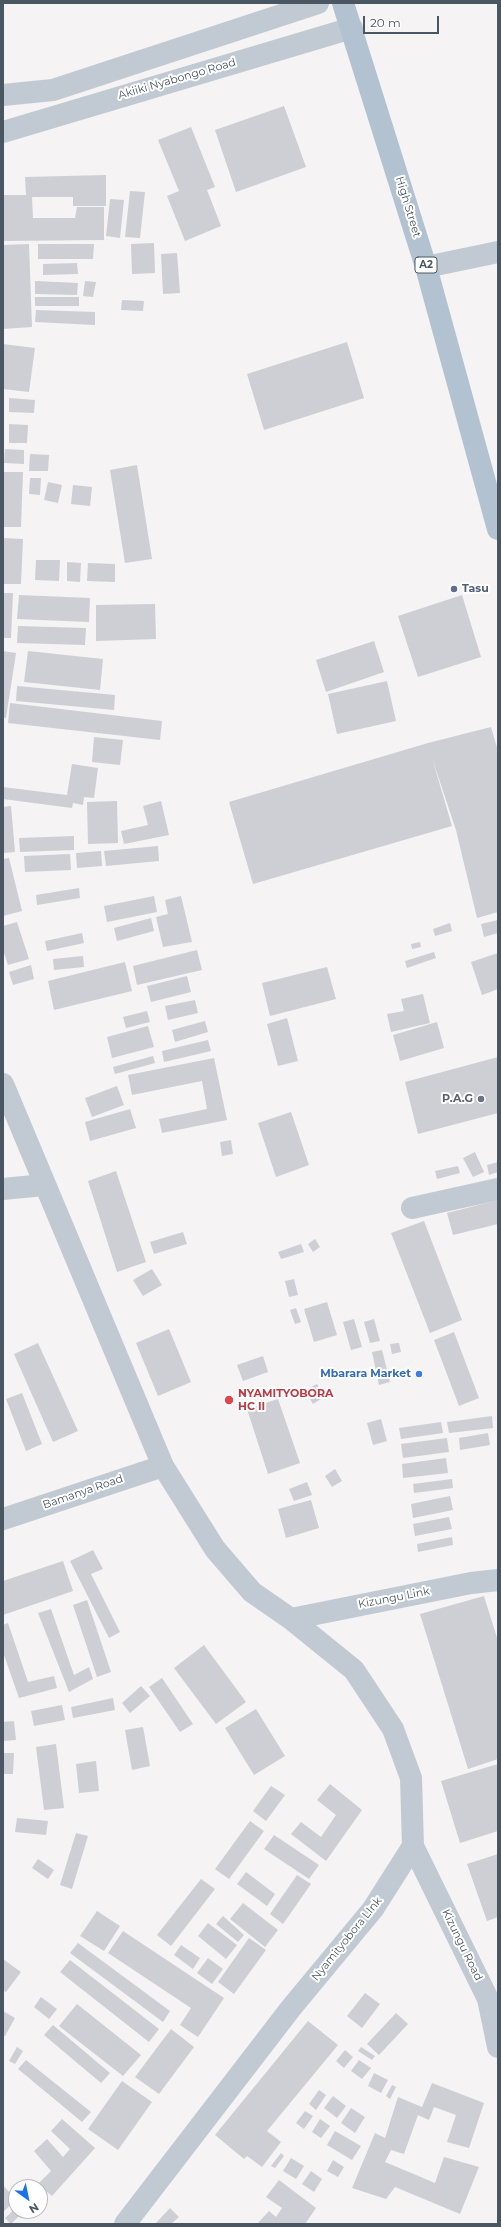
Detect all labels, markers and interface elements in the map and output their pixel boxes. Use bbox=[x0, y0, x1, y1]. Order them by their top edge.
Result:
scale bar bbox=[365, 8, 441, 34]
text: 20 m bbox=[370, 15, 401, 30]
street label: Akiiki Nyabongo Road bbox=[117, 56, 237, 102]
street label: High Street bbox=[392, 175, 424, 239]
road number: A2 bbox=[415, 257, 437, 273]
place label: Tasu bbox=[462, 582, 489, 596]
marker: Tasu bbox=[449, 584, 459, 594]
place label: P.A.G bbox=[442, 1092, 473, 1106]
marker: P.A.G bbox=[476, 1094, 486, 1104]
place label: Mbarara Market bbox=[320, 1367, 411, 1381]
marker: Mbarara Market bbox=[414, 1369, 424, 1379]
place label: NYAMITYOBORA HC II bbox=[238, 1387, 333, 1413]
marker: NYAMITYOBORA HC II bbox=[223, 1394, 235, 1406]
street label: Bamanya Road bbox=[41, 1472, 125, 1512]
street label: Kizungu Link bbox=[357, 1585, 431, 1611]
street label: Nyamityobora LInk bbox=[309, 1894, 385, 1984]
street label: Kizungu Road bbox=[439, 1907, 485, 1983]
north arrow bbox=[8, 2179, 48, 2219]
text: N bbox=[26, 2200, 42, 2217]

